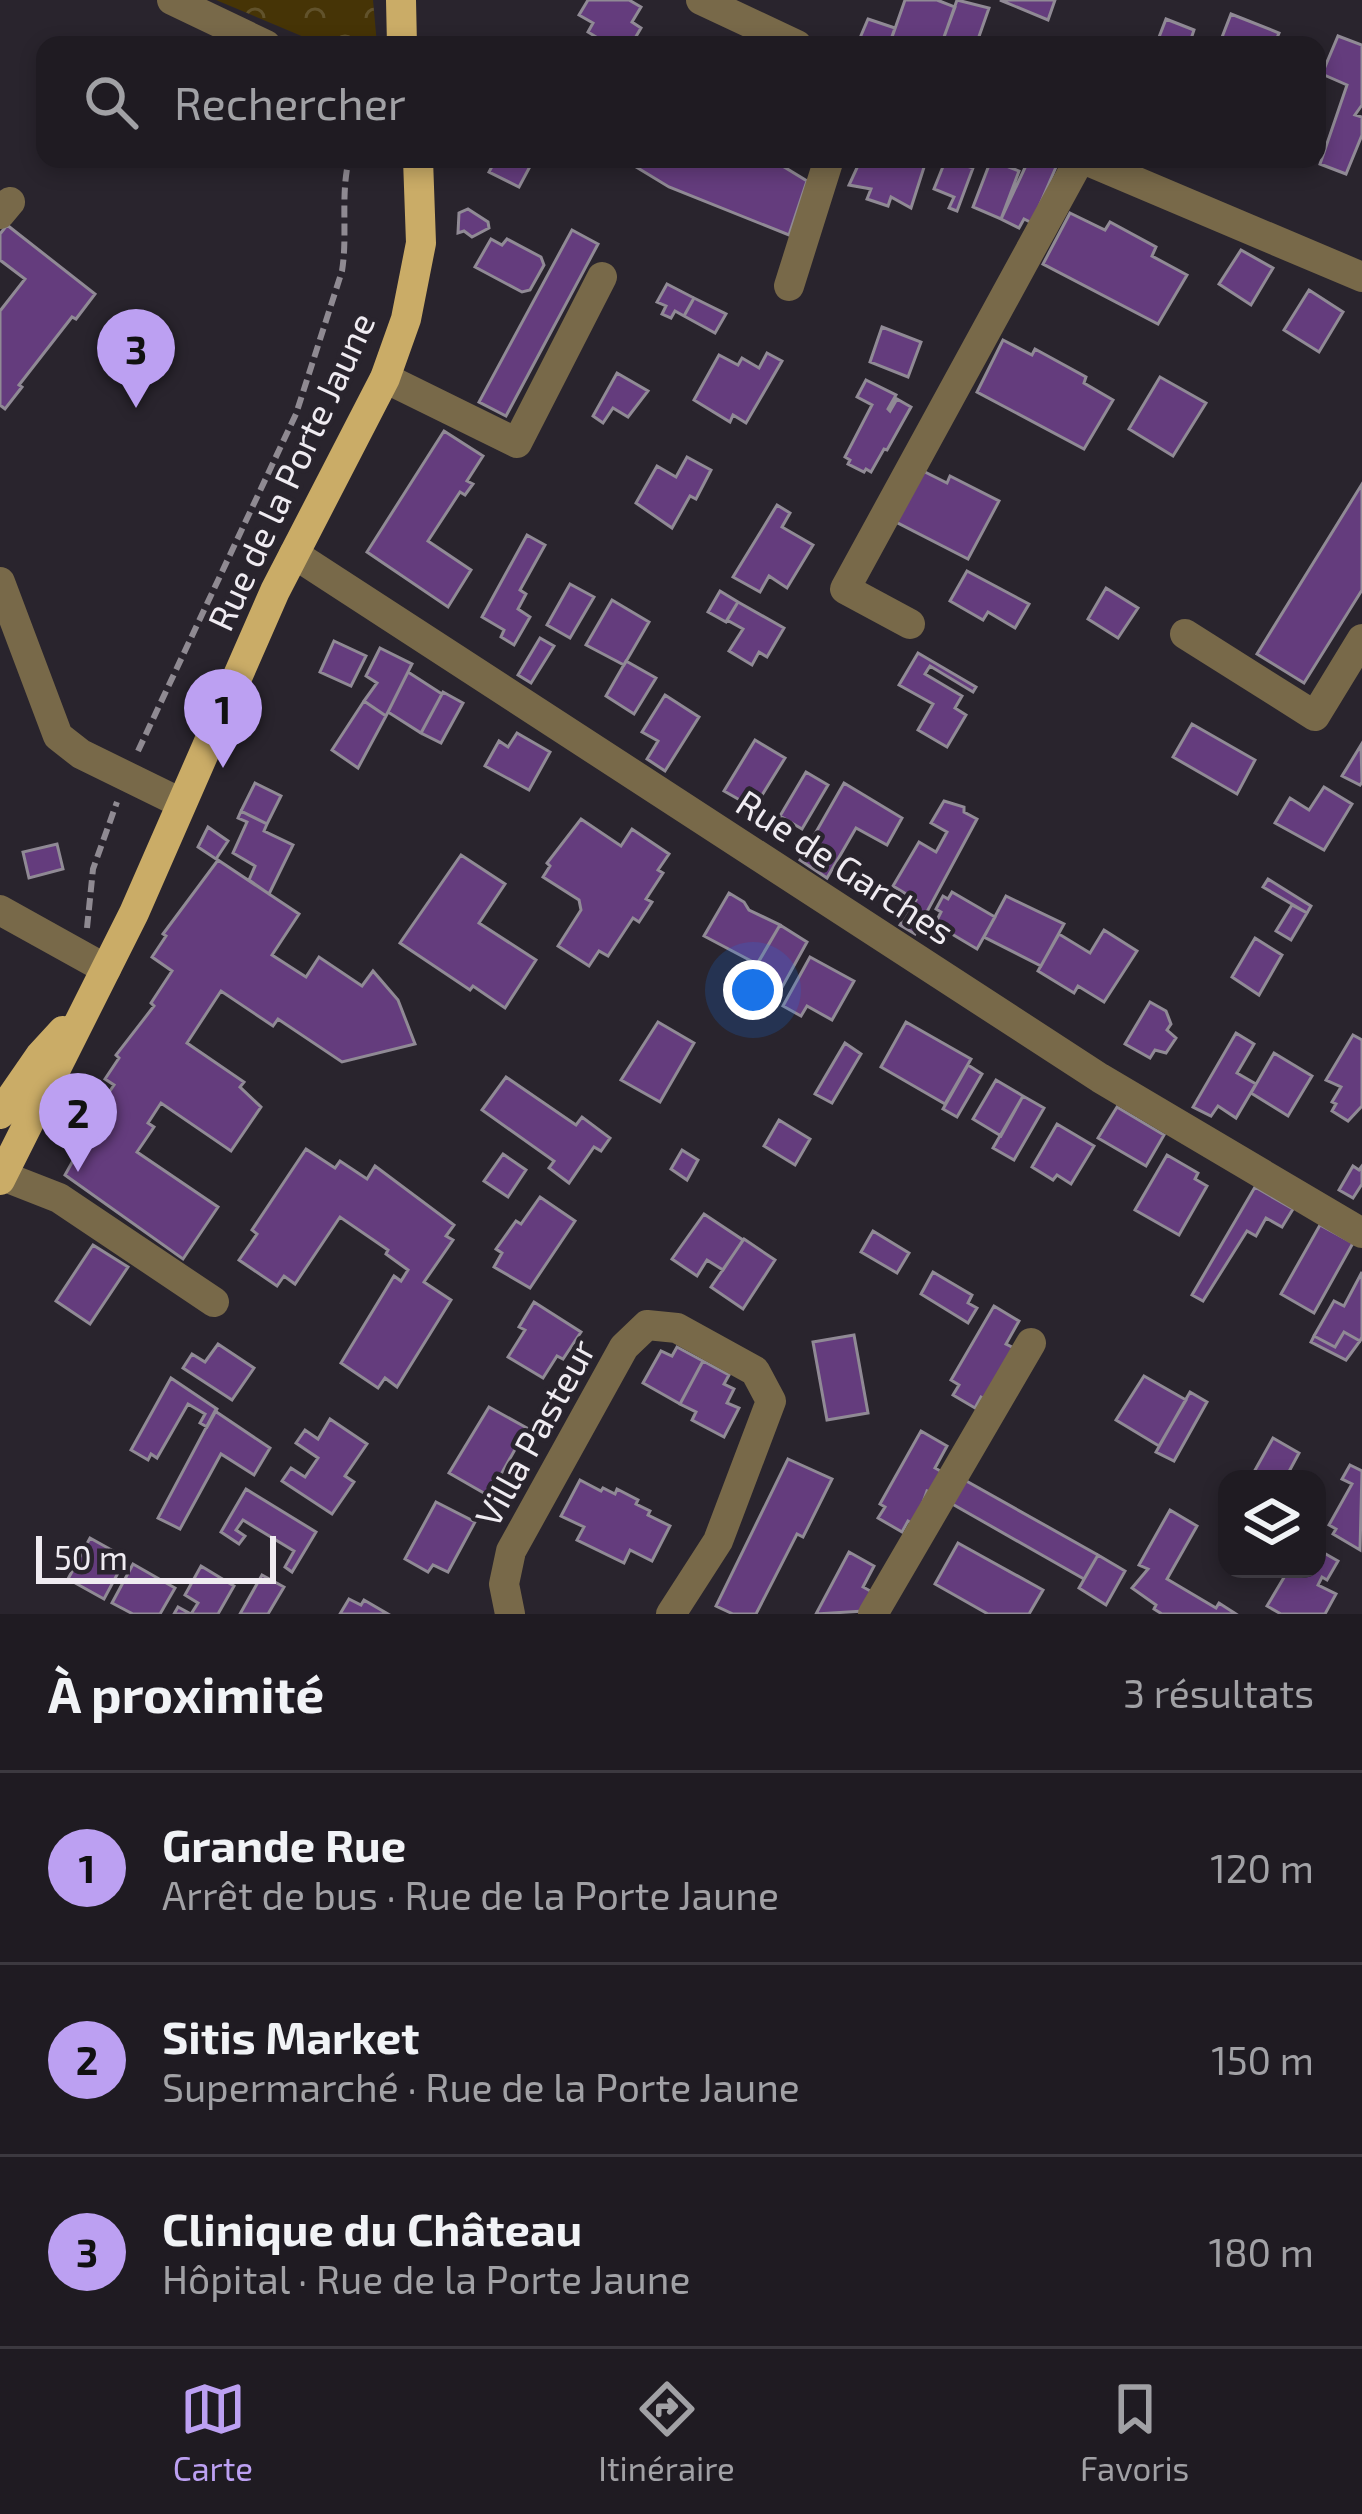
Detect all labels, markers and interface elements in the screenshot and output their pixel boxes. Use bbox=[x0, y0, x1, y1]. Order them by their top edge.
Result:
search box bbox=[36, 36, 1326, 168]
icon: search bbox=[78, 69, 144, 135]
text: Rechercher bbox=[174, 75, 406, 129]
street label: Rue de la Porte Jaune bbox=[197, 305, 383, 637]
pin: 3 bbox=[97, 309, 175, 408]
pin: 1 bbox=[184, 669, 262, 768]
street label: Rue de Garches bbox=[729, 780, 963, 952]
your location bbox=[723, 960, 783, 1020]
pin: 2 bbox=[39, 1073, 117, 1172]
street label: Villa Pasteur bbox=[465, 1331, 603, 1533]
map controls bbox=[1218, 1470, 1326, 1578]
button: layers bbox=[1218, 1470, 1326, 1578]
scale bar bbox=[36, 1530, 276, 1583]
text: 50 m bbox=[54, 1537, 128, 1577]
text: À proximité bbox=[48, 1662, 324, 1723]
text: 3 résultats bbox=[1123, 1669, 1314, 1716]
text: Grande Rue bbox=[162, 1817, 406, 1871]
text: 1 bbox=[79, 1844, 95, 1891]
text: 120 m bbox=[1210, 1844, 1314, 1891]
text: Arrêt de bus · Rue de la Porte Jaune bbox=[162, 1871, 779, 1918]
text: Sitis Market bbox=[162, 2009, 419, 2063]
text: 2 bbox=[76, 2036, 98, 2083]
text: 150 m bbox=[1211, 2036, 1314, 2083]
text: Supermarché · Rue de la Porte Jaune bbox=[162, 2063, 800, 2110]
text: Clinique du Château bbox=[162, 2201, 582, 2255]
text: 3 bbox=[76, 2228, 98, 2275]
text: 180 m bbox=[1208, 2228, 1314, 2275]
text: Hôpital · Rue de la Porte Jaune bbox=[162, 2255, 690, 2302]
tab: Carte bbox=[173, 2376, 253, 2488]
tab: Itinéraire bbox=[598, 2376, 735, 2488]
tab: Favoris bbox=[1080, 2376, 1189, 2488]

